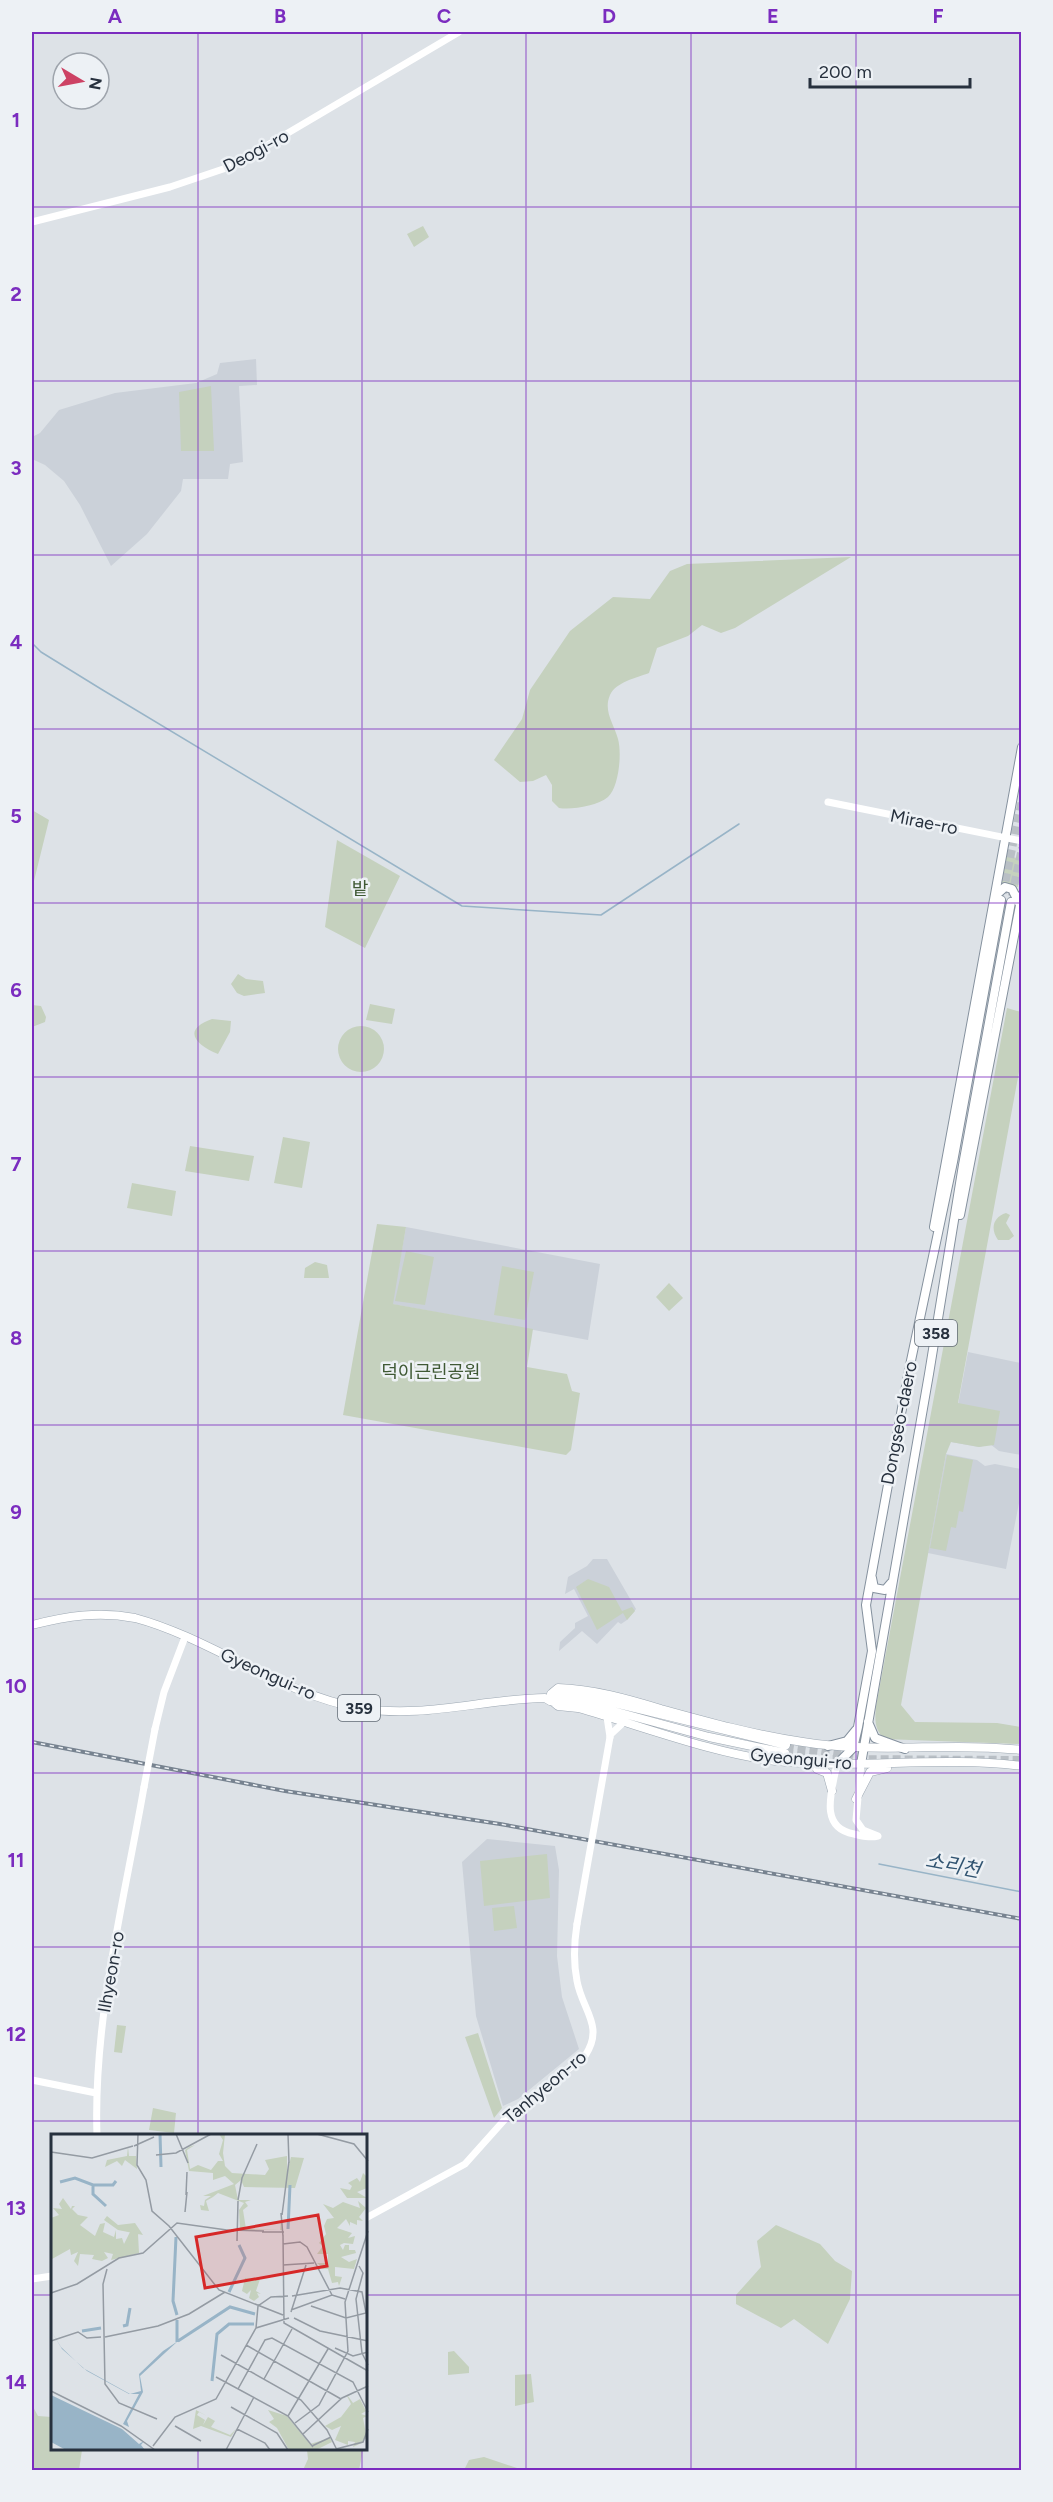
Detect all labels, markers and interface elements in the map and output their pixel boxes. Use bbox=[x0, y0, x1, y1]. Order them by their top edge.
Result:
text: A bbox=[108, 4, 123, 28]
text: B bbox=[274, 4, 286, 28]
text: C bbox=[437, 4, 451, 28]
text: D bbox=[602, 4, 616, 28]
text: E bbox=[767, 4, 779, 28]
text: F bbox=[932, 4, 944, 28]
north arrow bbox=[51, 51, 111, 111]
scale bar bbox=[810, 51, 970, 89]
text: 200 m bbox=[819, 61, 872, 83]
text: N bbox=[85, 76, 106, 91]
text: 1 bbox=[12, 108, 20, 132]
street label: Deogi-ro bbox=[219, 125, 293, 177]
text: 2 bbox=[10, 282, 22, 306]
text: 3 bbox=[10, 456, 22, 480]
text: 4 bbox=[10, 630, 23, 654]
text: 5 bbox=[10, 804, 22, 828]
street label: Mirae-ro bbox=[888, 805, 960, 839]
park label: 밭 bbox=[352, 878, 369, 900]
text: 6 bbox=[10, 978, 22, 1002]
text: 7 bbox=[10, 1152, 22, 1176]
road number: 358 bbox=[915, 1320, 957, 1346]
text: 8 bbox=[10, 1326, 22, 1350]
street label: Dongseo-daero bbox=[876, 1359, 922, 1487]
park label: 덕이근린공원 bbox=[381, 1361, 481, 1383]
text: 9 bbox=[10, 1500, 22, 1524]
street label: Gyeongui-ro bbox=[217, 1643, 319, 1705]
text: 10 bbox=[5, 1674, 27, 1698]
road number: 359 bbox=[338, 1695, 380, 1721]
street label: Gyeongui-ro bbox=[749, 1744, 853, 1774]
text: 11 bbox=[8, 1848, 24, 1872]
water label: 소리천 bbox=[924, 1848, 985, 1883]
street label: Ilhyeon-ro bbox=[93, 1930, 129, 2014]
text: 12 bbox=[6, 2022, 26, 2046]
street label: Tanhyeon-ro bbox=[499, 2046, 591, 2128]
inset map bbox=[51, 2134, 368, 2451]
text: 13 bbox=[6, 2196, 26, 2220]
text: 14 bbox=[5, 2370, 27, 2394]

